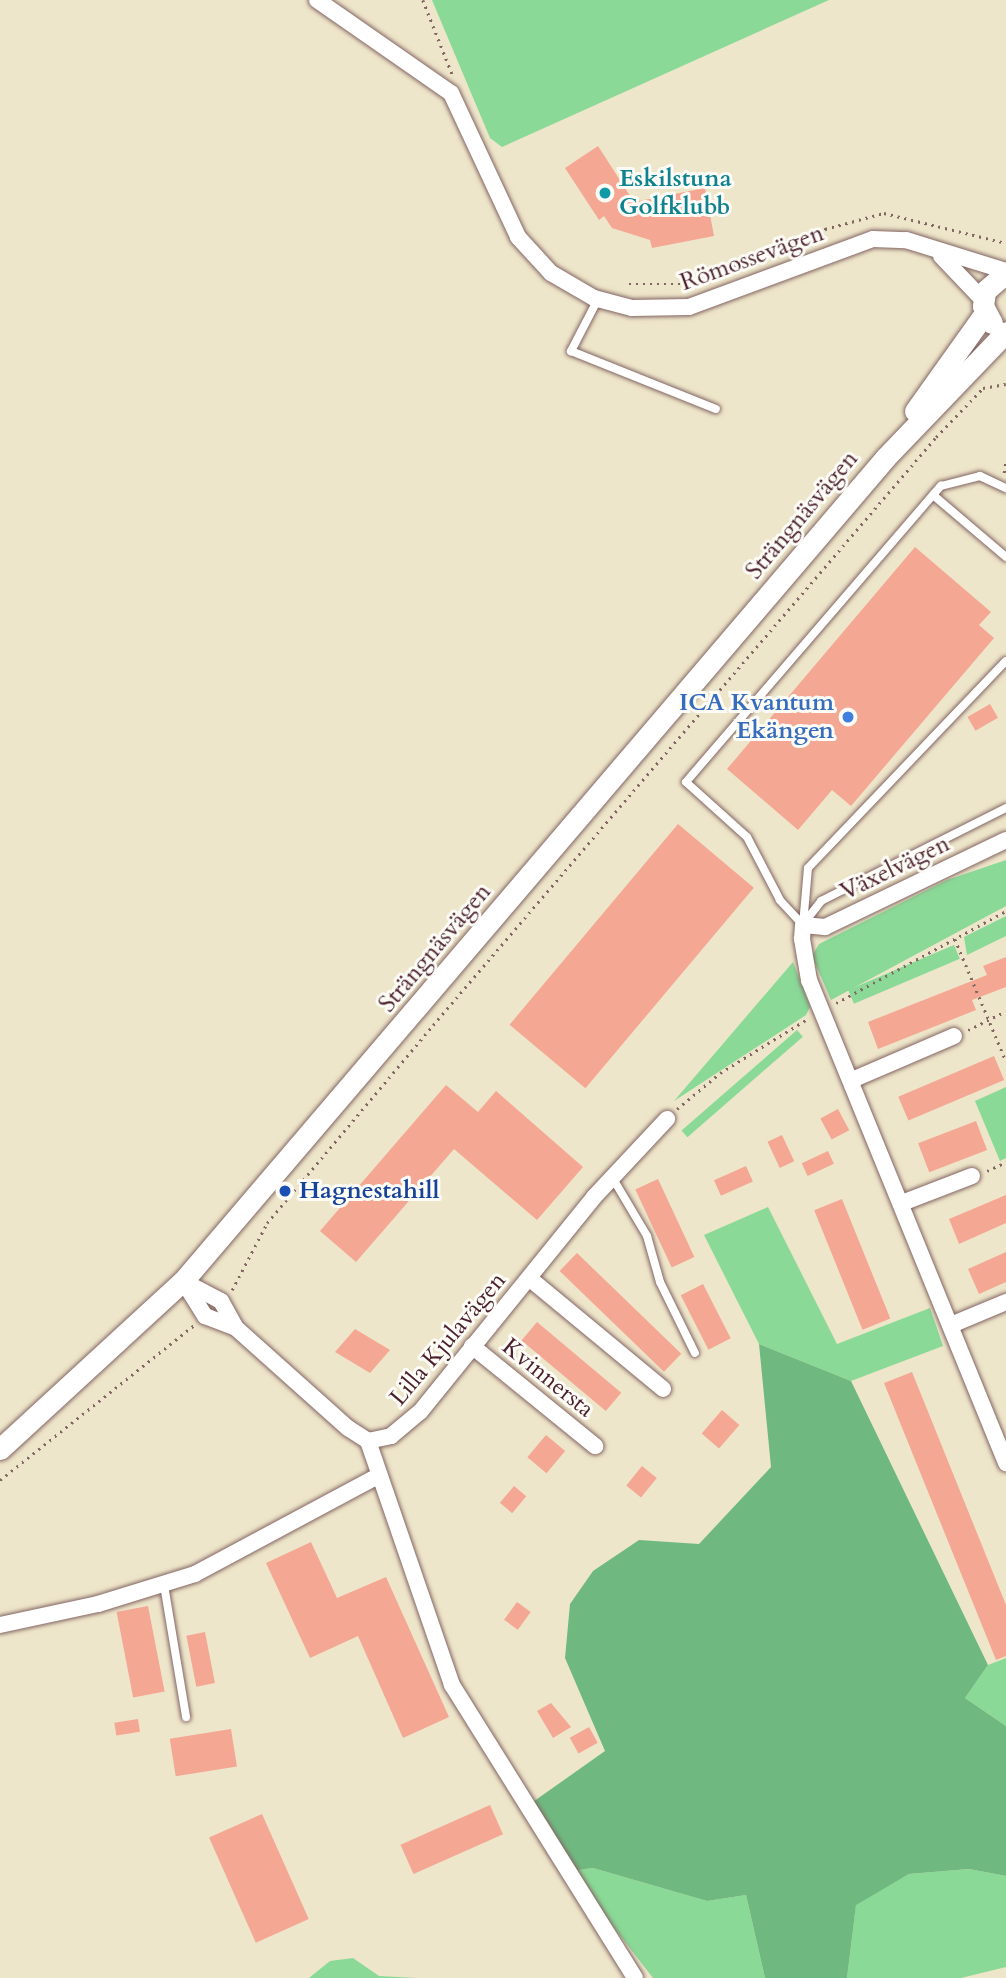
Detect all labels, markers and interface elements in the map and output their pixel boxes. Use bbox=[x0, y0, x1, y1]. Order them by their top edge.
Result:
place label: Eskilstuna Golfklubb bbox=[619, 165, 732, 221]
marker: Eskilstuna Golfklubb bbox=[597, 185, 613, 201]
street label: Römossevägen bbox=[676, 219, 828, 297]
street label: Strängnäsvägen bbox=[740, 445, 864, 585]
place label: ICA Kvantum Ekängen bbox=[679, 689, 834, 745]
marker: ICA Kvantum Ekängen bbox=[840, 709, 856, 725]
street label: Växelvägen bbox=[836, 829, 954, 907]
street label: Strängnäsvägen bbox=[373, 878, 497, 1018]
place label: Hagnestahill bbox=[299, 1177, 440, 1205]
marker: Hagnestahill bbox=[277, 1183, 293, 1199]
street label: Lilla Kjulavägen bbox=[384, 1266, 512, 1412]
street label: Kvinnersta bbox=[496, 1332, 600, 1424]

